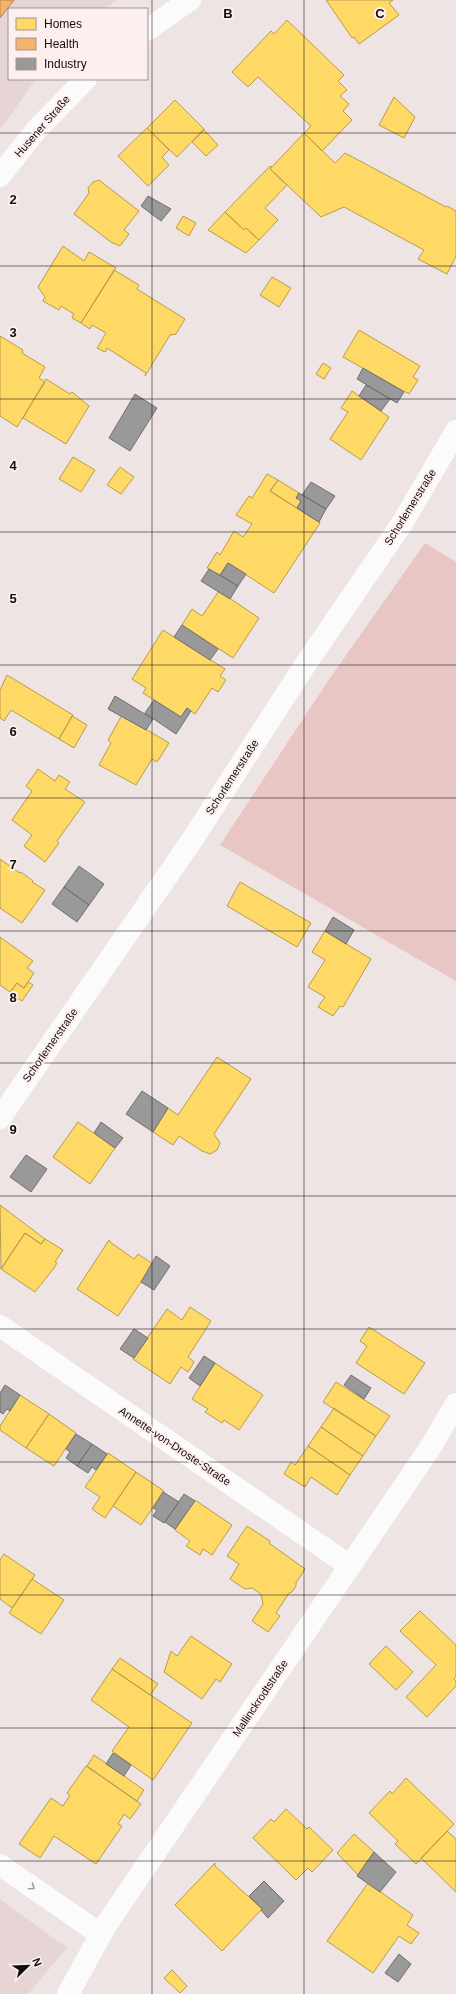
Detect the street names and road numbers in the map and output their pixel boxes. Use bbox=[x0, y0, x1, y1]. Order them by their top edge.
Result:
street label: Husener Straße bbox=[12, 93, 72, 159]
street label: Schorlemerstraße bbox=[382, 467, 438, 547]
street label: Schorlemerstraße bbox=[203, 737, 261, 817]
street label: Schorlemerstraße bbox=[20, 1006, 80, 1084]
street label: Annette-von-Droste-Straße bbox=[117, 1404, 233, 1488]
street label: Mallinckrodtstraße bbox=[230, 1657, 290, 1739]

